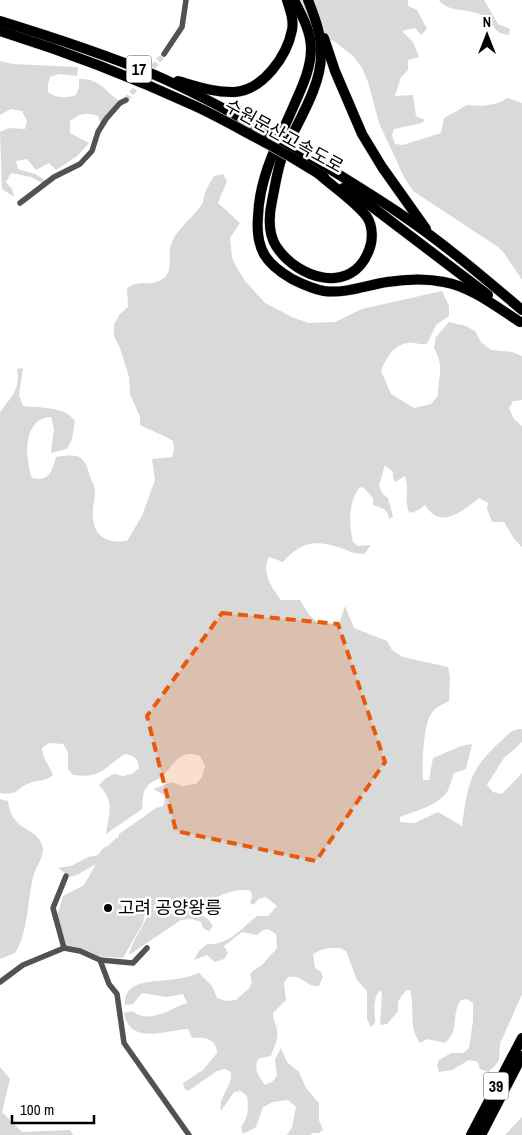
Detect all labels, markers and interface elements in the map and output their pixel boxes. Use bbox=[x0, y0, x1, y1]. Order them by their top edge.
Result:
north arrow bbox=[462, 10, 512, 60]
text: N bbox=[483, 13, 491, 31]
road number: 17 bbox=[126, 56, 152, 82]
street label: 수원문산고속도로 bbox=[220, 93, 348, 179]
place label: 고려 공양왕릉 bbox=[118, 895, 221, 920]
marker: 고려 공양왕릉 bbox=[102, 902, 114, 914]
road number: 39 bbox=[484, 1072, 508, 1100]
scale bar bbox=[12, 1092, 95, 1124]
text: 100 m bbox=[20, 1099, 54, 1120]

